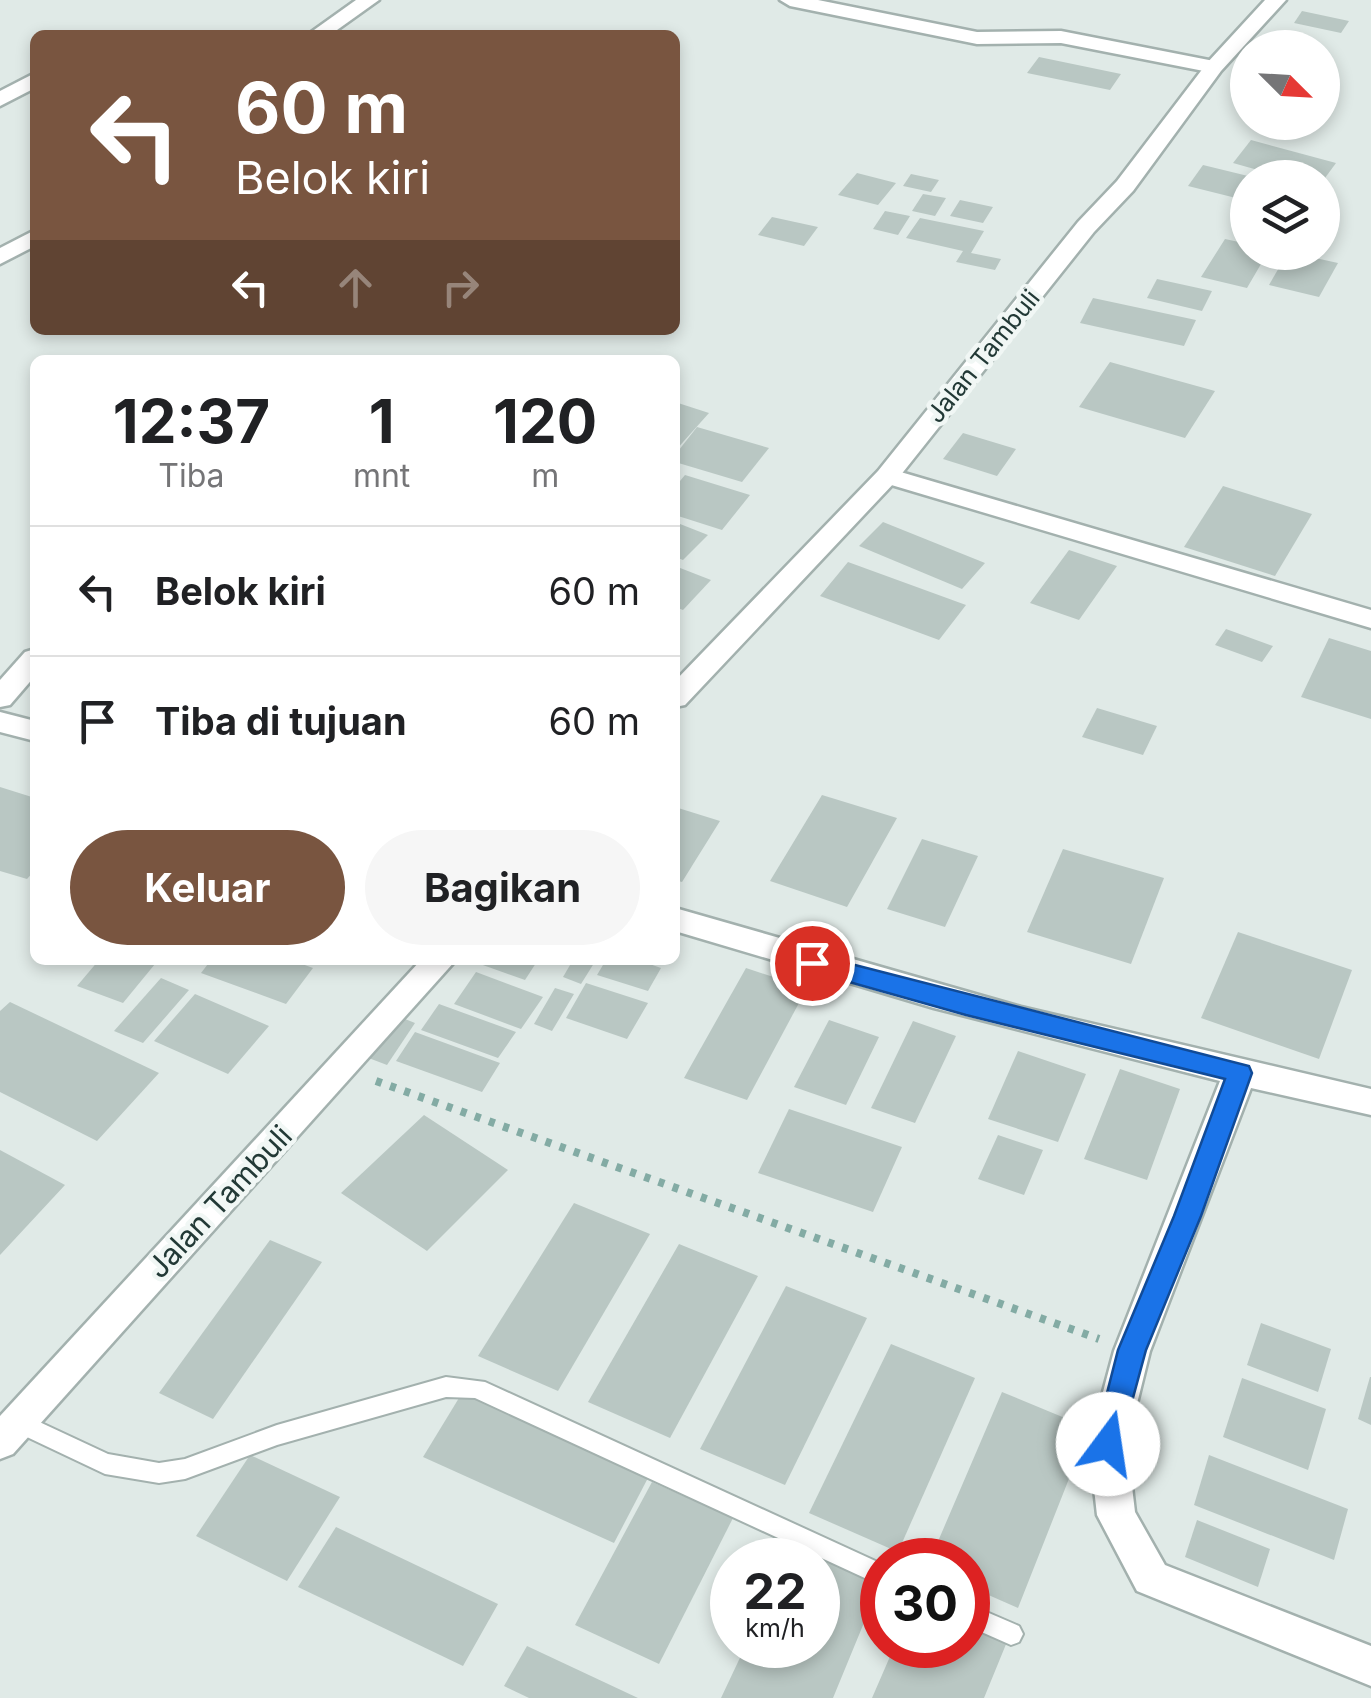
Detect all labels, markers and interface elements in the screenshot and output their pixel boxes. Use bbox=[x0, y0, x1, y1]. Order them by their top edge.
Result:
north arrow bbox=[1230, 30, 1340, 140]
map controls bbox=[1230, 30, 1340, 270]
text: 60 m bbox=[235, 65, 408, 150]
icon: left bbox=[70, 70, 200, 200]
text: Belok kiri bbox=[235, 150, 430, 205]
button: layers bbox=[1230, 160, 1340, 270]
icon: left bbox=[223, 260, 278, 315]
icon: ahead bbox=[328, 260, 383, 315]
icon: right bbox=[433, 260, 488, 315]
street label: Jalan Tambuli bbox=[920, 283, 1046, 429]
text: 12:37 bbox=[113, 385, 270, 457]
text: 1 bbox=[369, 385, 395, 457]
text: 120 bbox=[493, 385, 597, 457]
text: Tiba bbox=[158, 456, 225, 495]
text: mnt bbox=[353, 456, 410, 495]
text: m bbox=[531, 456, 559, 495]
icon: left bbox=[70, 564, 125, 619]
text: Belok kiri bbox=[155, 568, 326, 614]
text: 60 m bbox=[548, 568, 640, 614]
icon: arrive bbox=[70, 694, 125, 749]
text: Tiba di tujuan bbox=[155, 698, 407, 744]
text: 60 m bbox=[548, 698, 640, 744]
button: Keluar bbox=[70, 830, 345, 945]
button: Bagikan bbox=[365, 830, 640, 945]
pin bbox=[770, 921, 855, 1006]
icon: arrive bbox=[785, 936, 840, 991]
street label: Jalan Tambuli bbox=[140, 1118, 299, 1285]
position arrow bbox=[1056, 1392, 1160, 1496]
speed limit sign: 30 bbox=[860, 1538, 990, 1668]
text: 22 bbox=[744, 1561, 807, 1621]
text: km/h bbox=[745, 1613, 805, 1643]

